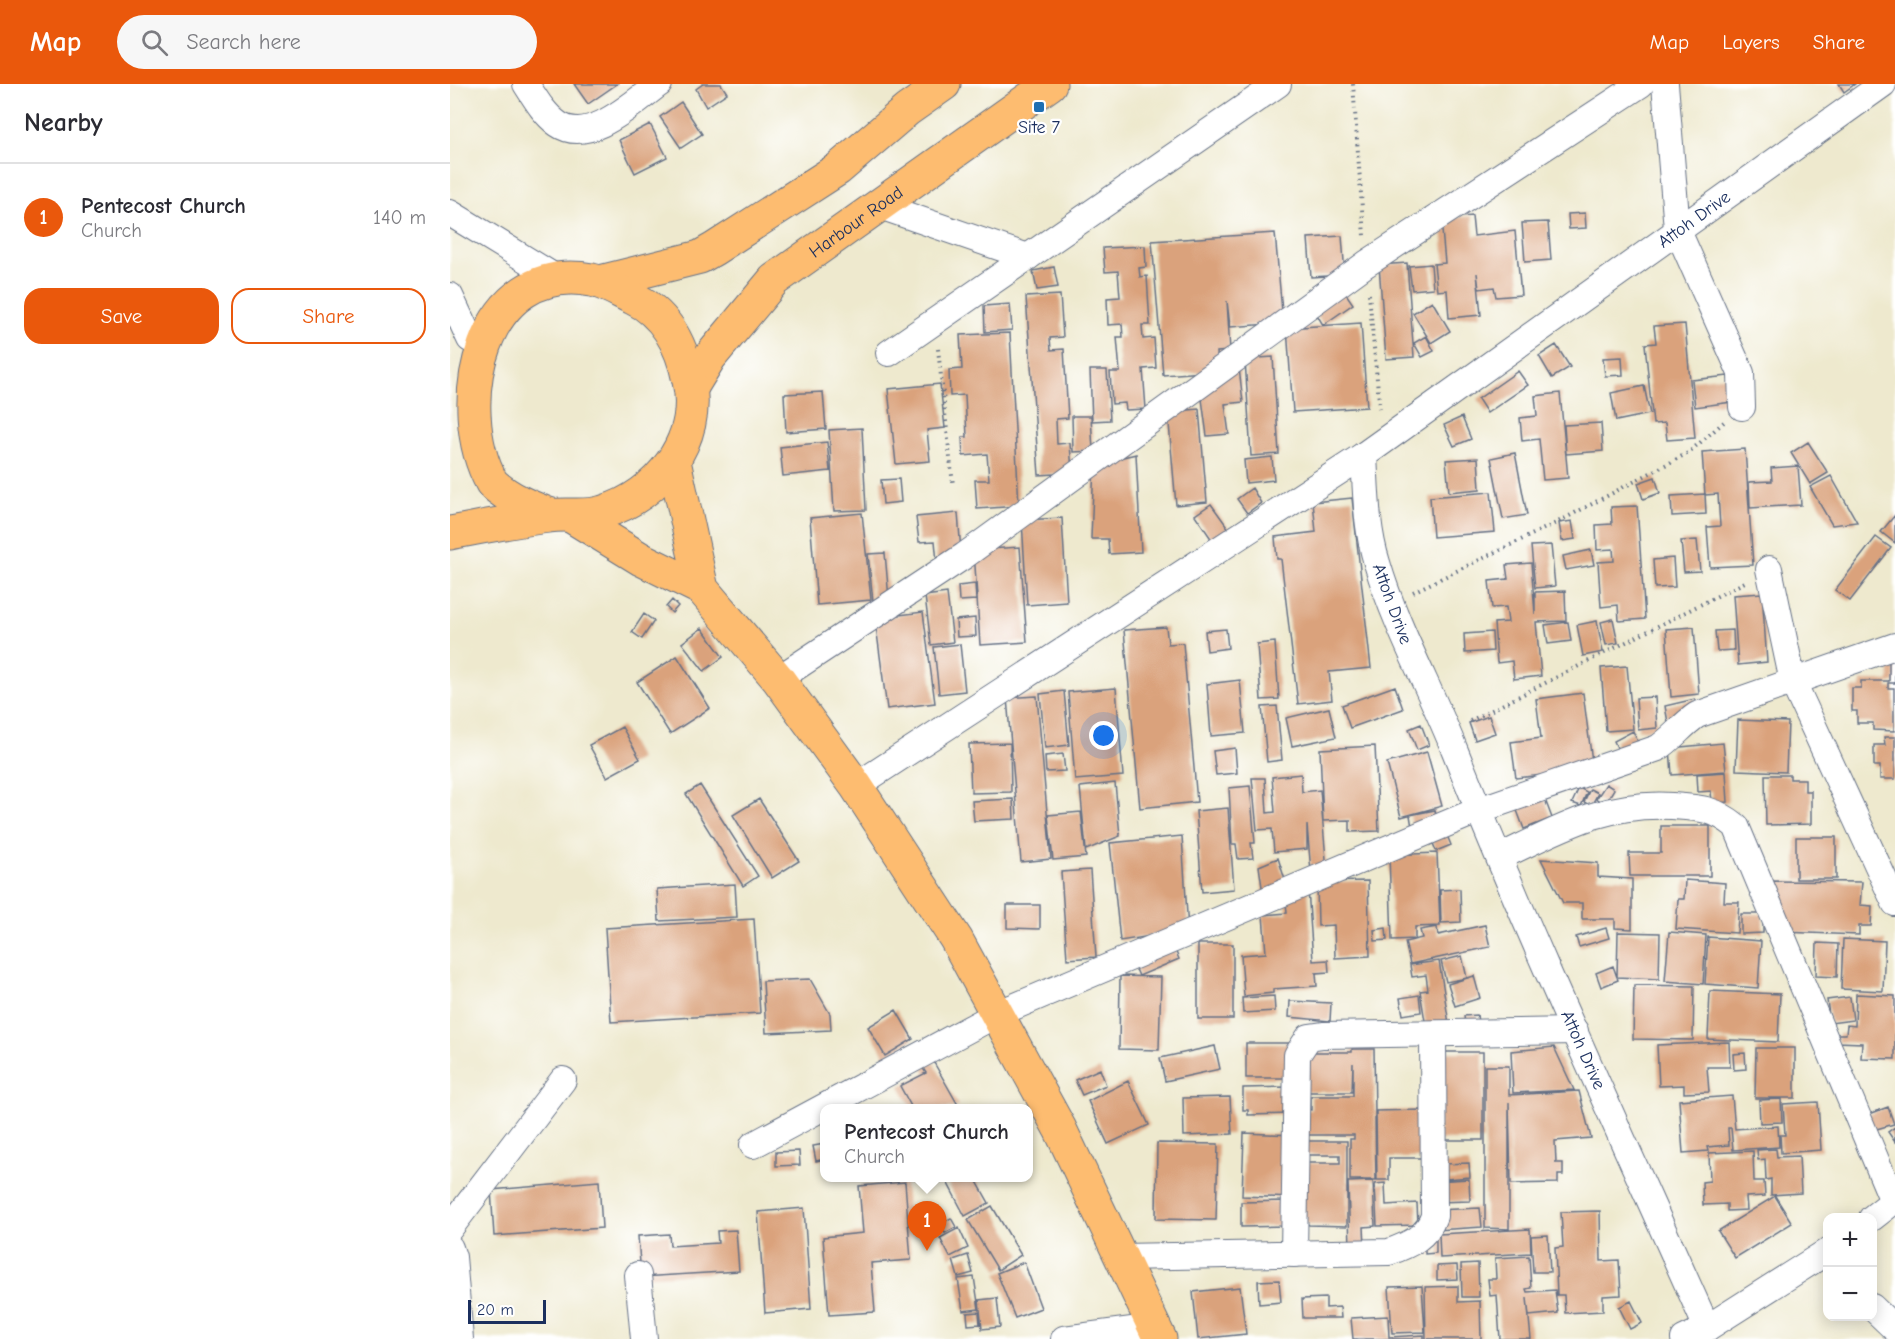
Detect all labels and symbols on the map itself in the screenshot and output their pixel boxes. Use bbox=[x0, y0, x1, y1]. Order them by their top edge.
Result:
marker: Site 7 bbox=[1032, 100, 1046, 114]
place label: Site 7 bbox=[1018, 117, 1061, 138]
street label: Harbour Road bbox=[805, 181, 907, 262]
street label: Attoh Drive bbox=[1654, 186, 1734, 252]
street label: Attoh Drive bbox=[1368, 561, 1416, 647]
your location bbox=[1089, 721, 1118, 750]
street label: Attoh Drive bbox=[1556, 1007, 1610, 1093]
pin: 1 bbox=[908, 1202, 946, 1251]
scale bar bbox=[468, 1297, 546, 1324]

